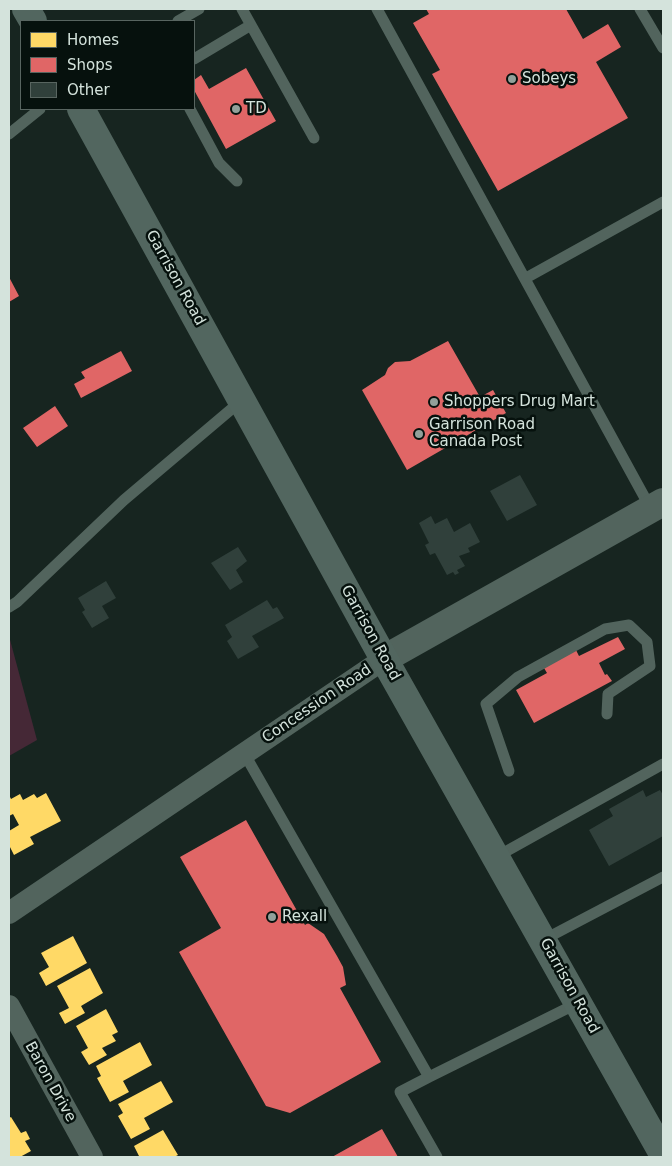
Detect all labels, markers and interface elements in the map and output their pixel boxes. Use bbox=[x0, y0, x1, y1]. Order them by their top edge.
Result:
legend bbox=[20, 20, 195, 110]
text: Homes bbox=[67, 31, 119, 49]
text: Shops bbox=[67, 56, 113, 74]
place label: Sobeys bbox=[522, 70, 576, 88]
marker: Sobeys bbox=[506, 73, 518, 85]
text: Other bbox=[67, 81, 110, 99]
place label: TD bbox=[246, 100, 267, 118]
marker: TD bbox=[230, 103, 242, 115]
street label: Garrison Road bbox=[141, 227, 209, 329]
place label: Shoppers Drug Mart bbox=[444, 393, 595, 411]
marker: Shoppers Drug Mart bbox=[428, 396, 440, 408]
place label: Garrison Road Canada Post bbox=[429, 416, 535, 451]
marker: Garrison Road Canada Post bbox=[413, 428, 425, 440]
street label: Garrison Road bbox=[336, 582, 404, 684]
street label: Concession Road bbox=[259, 661, 375, 747]
place label: Rexall bbox=[282, 908, 327, 926]
marker: Rexall bbox=[266, 911, 278, 923]
street label: Garrison Road bbox=[535, 935, 603, 1037]
street label: Baron Drive bbox=[21, 1039, 79, 1125]

